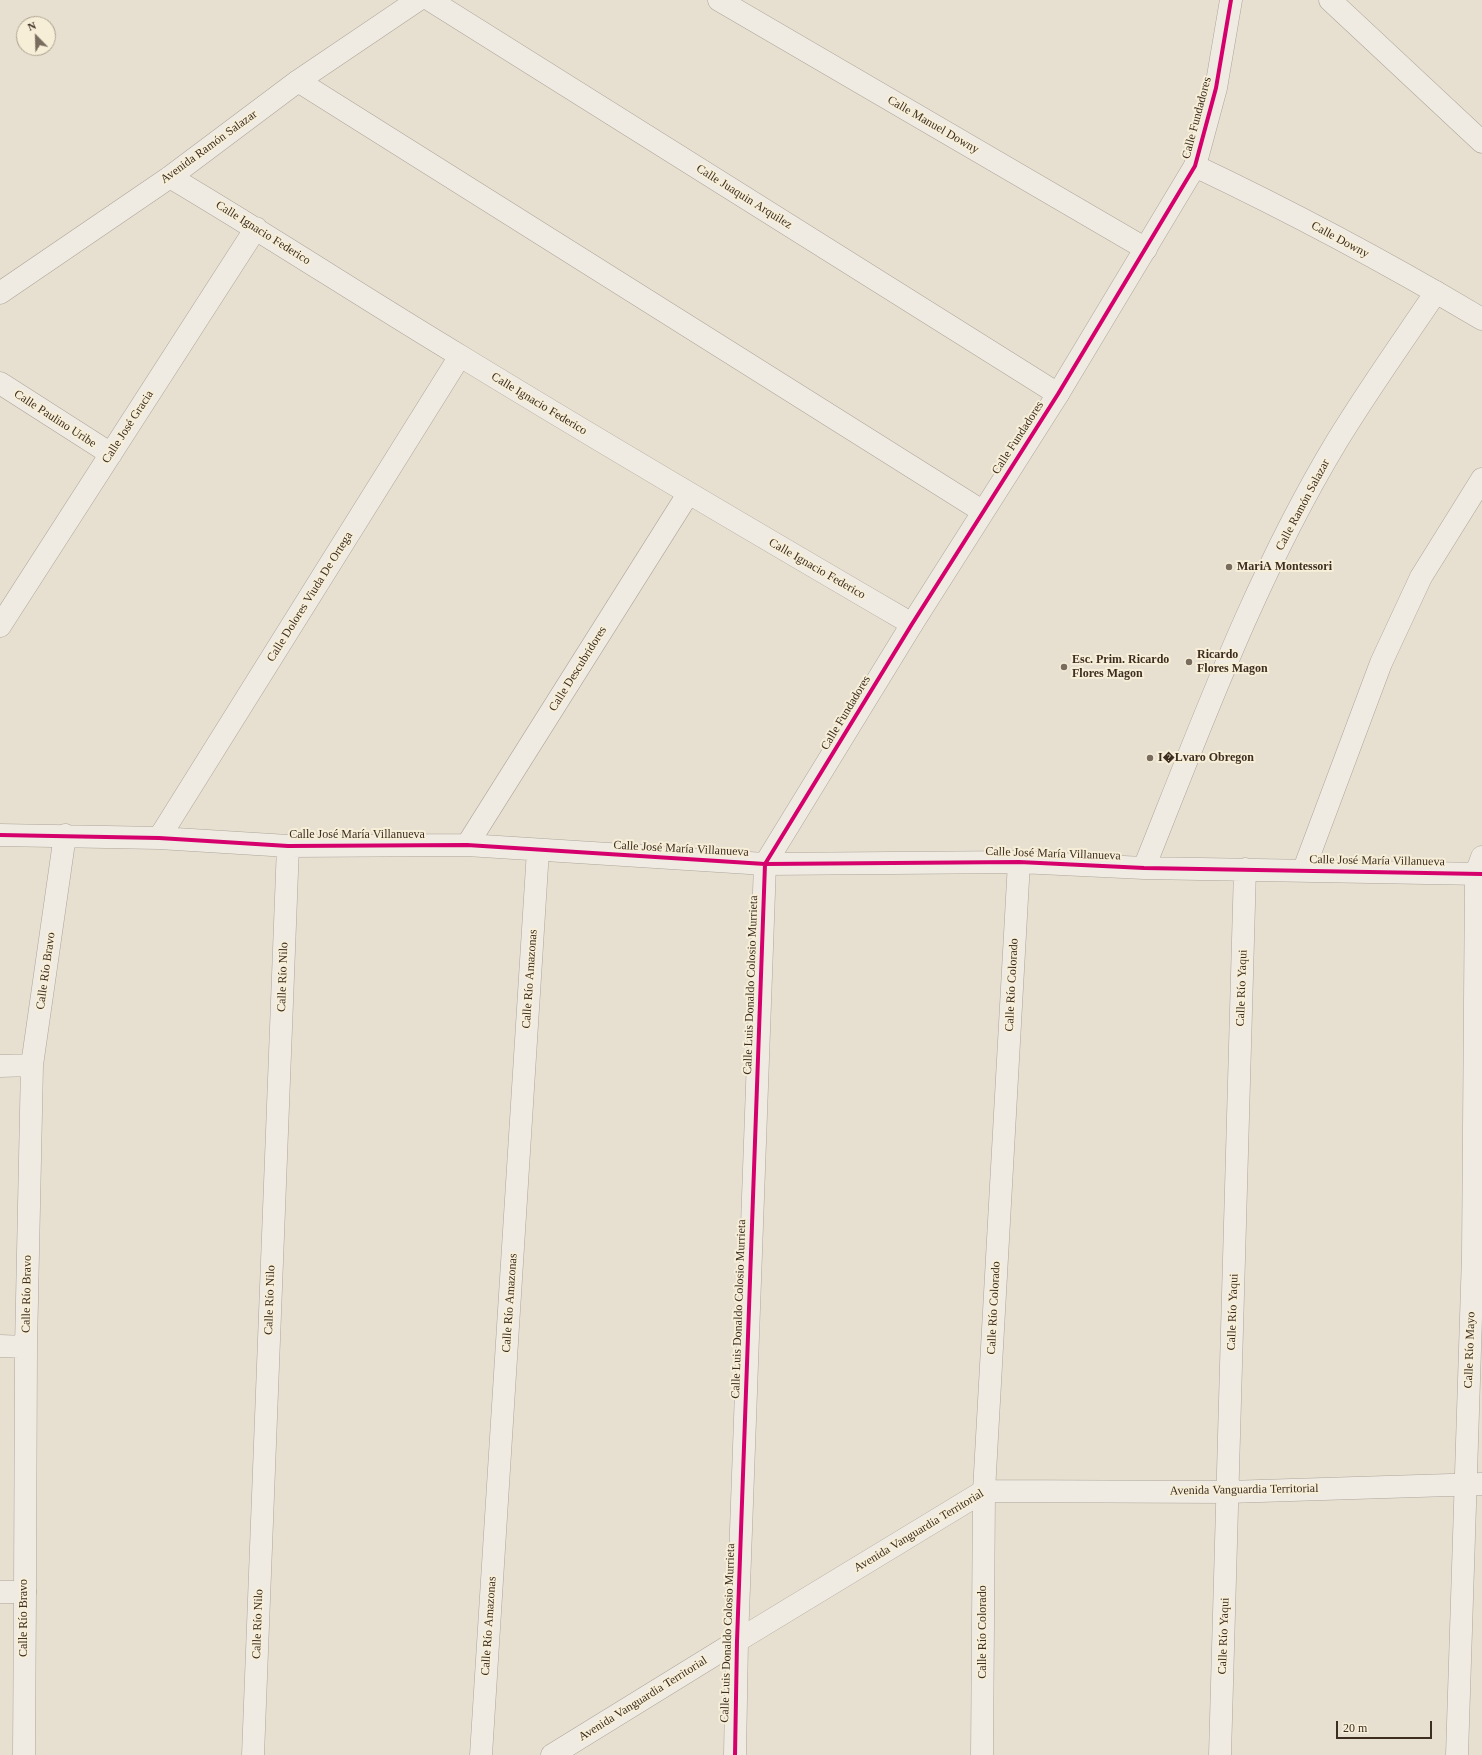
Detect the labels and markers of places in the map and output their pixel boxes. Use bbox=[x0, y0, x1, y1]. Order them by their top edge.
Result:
place label: MariA Montessori bbox=[1237, 560, 1332, 574]
marker: MariA Montessori bbox=[1224, 562, 1234, 572]
place label: Ricardo Flores Magon bbox=[1197, 648, 1268, 676]
place label: Esc. Prim. Ricardo Flores Magon bbox=[1072, 653, 1169, 681]
marker: Ricardo Flores Magon bbox=[1184, 657, 1194, 667]
marker: Esc. Prim. Ricardo Flores Magon bbox=[1059, 662, 1069, 672]
place label: I�Lvaro Obregon bbox=[1158, 751, 1254, 765]
marker: I�Lvaro Obregon bbox=[1145, 753, 1155, 763]

